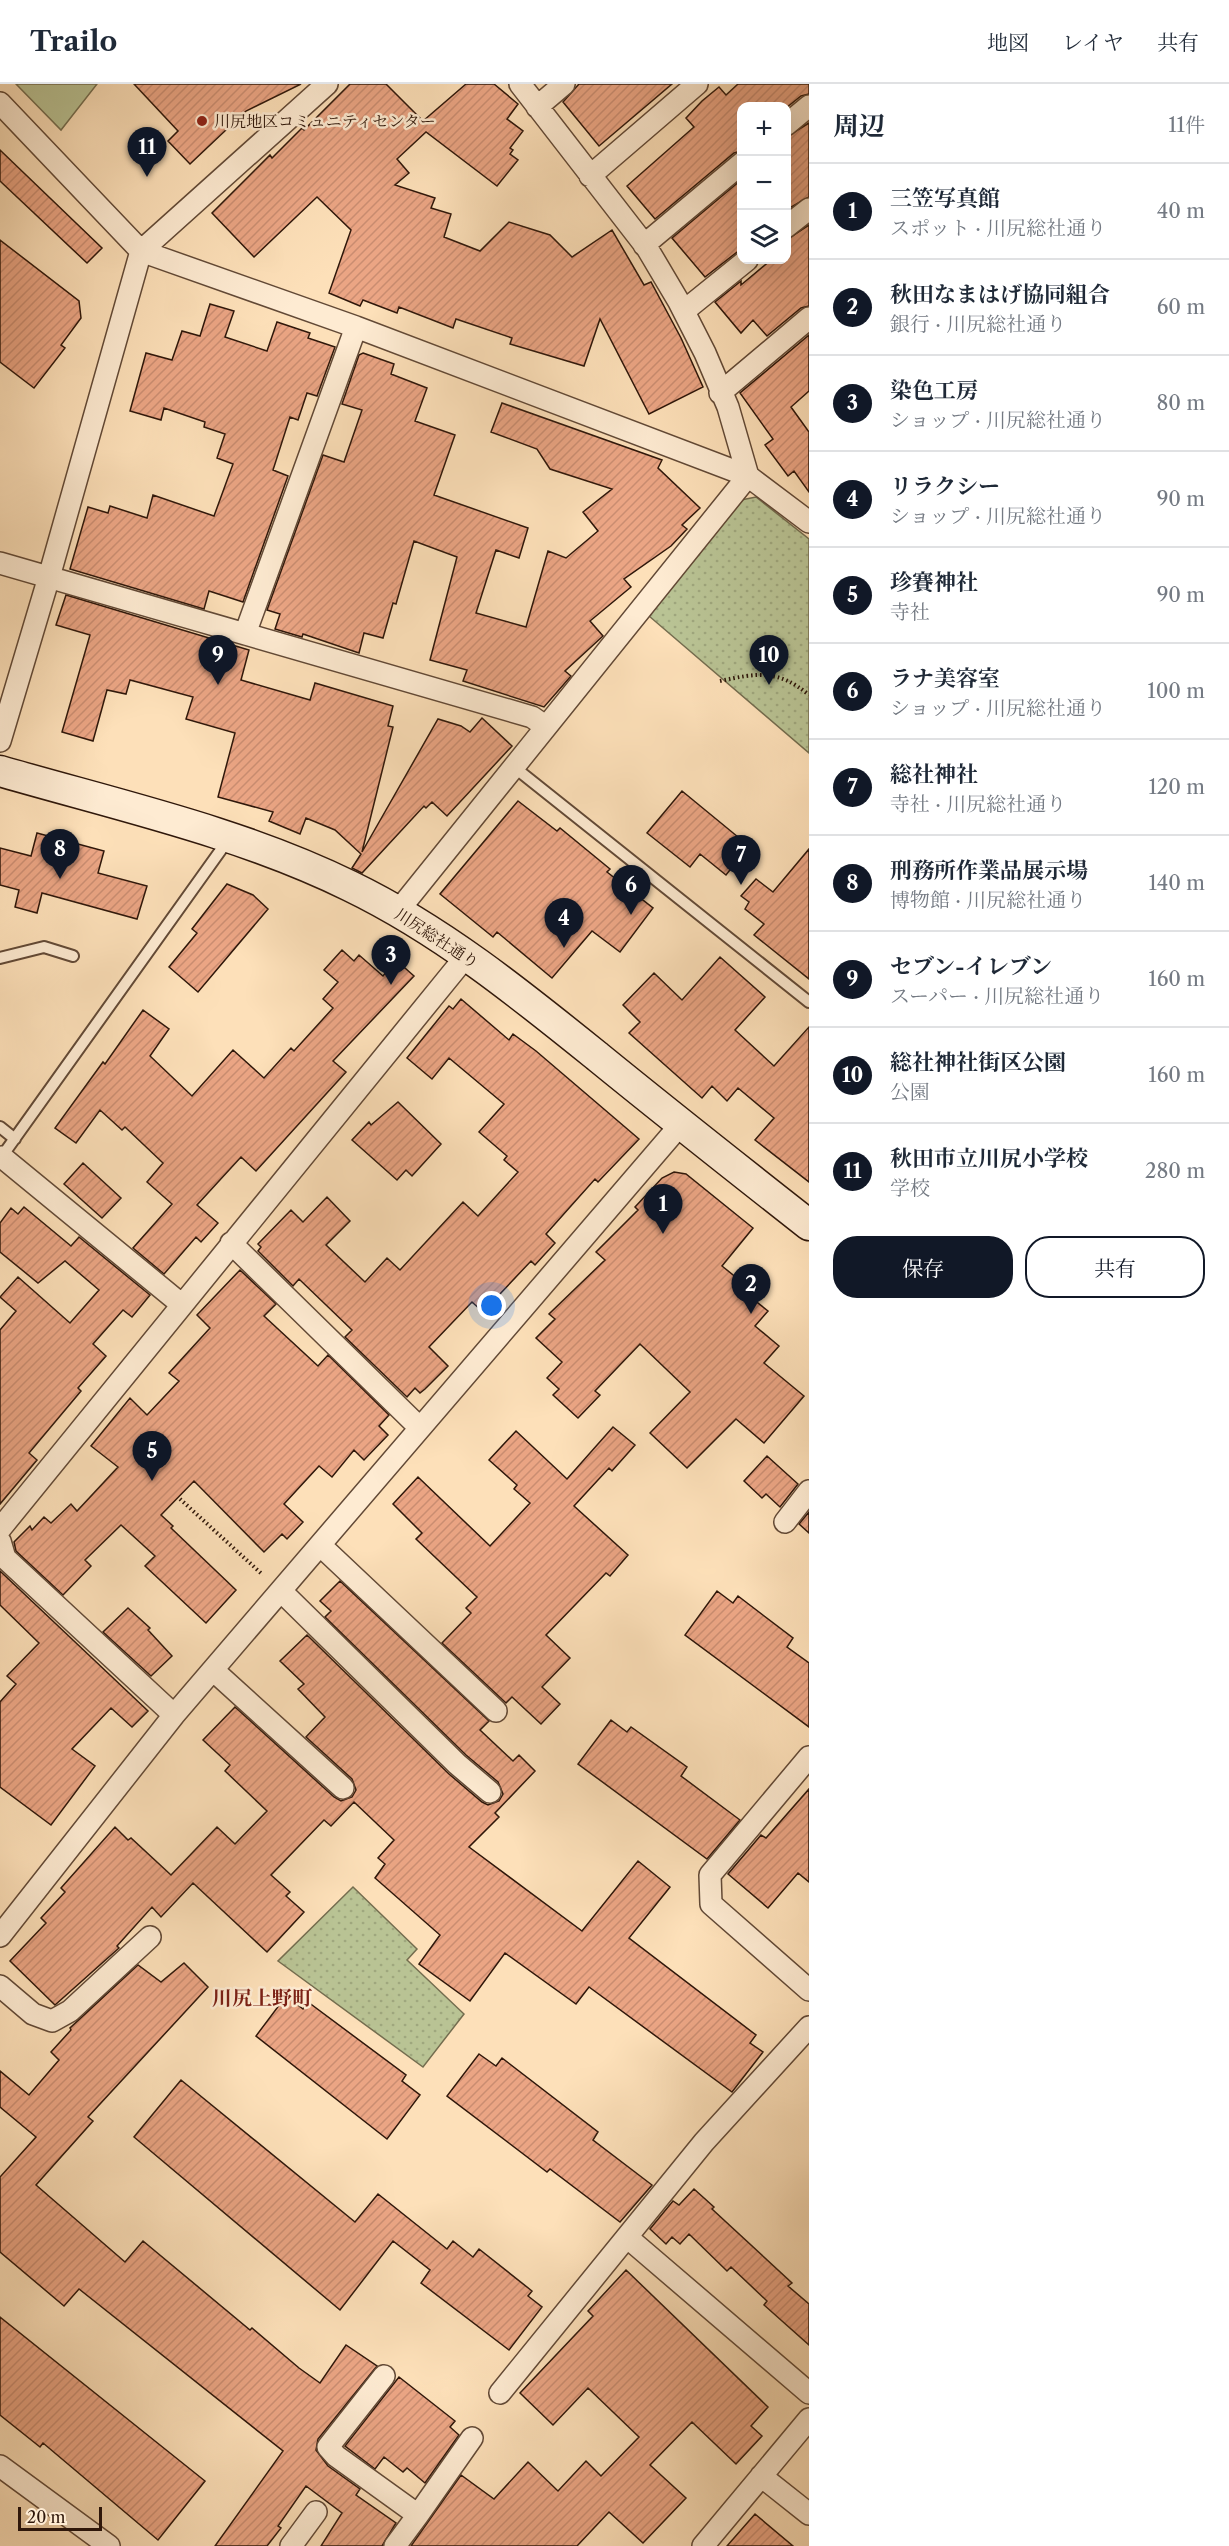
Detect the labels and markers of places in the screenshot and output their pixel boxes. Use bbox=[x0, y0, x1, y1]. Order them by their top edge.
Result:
place label: 川尻地区コミュニティセンター bbox=[214, 111, 436, 131]
marker: 川尻地区コミュニティセンター bbox=[195, 114, 209, 128]
pin: 11 bbox=[128, 128, 166, 177]
pin: 9 bbox=[198, 636, 238, 685]
pin: 10 bbox=[750, 636, 788, 685]
pin: 8 bbox=[40, 830, 80, 879]
pin: 7 bbox=[722, 836, 760, 885]
pin: 6 bbox=[612, 866, 650, 915]
pin: 4 bbox=[544, 898, 584, 948]
pin: 3 bbox=[372, 936, 410, 985]
pin: 1 bbox=[644, 1184, 682, 1234]
pin: 2 bbox=[732, 1264, 771, 1314]
pin: 5 bbox=[132, 1432, 172, 1481]

